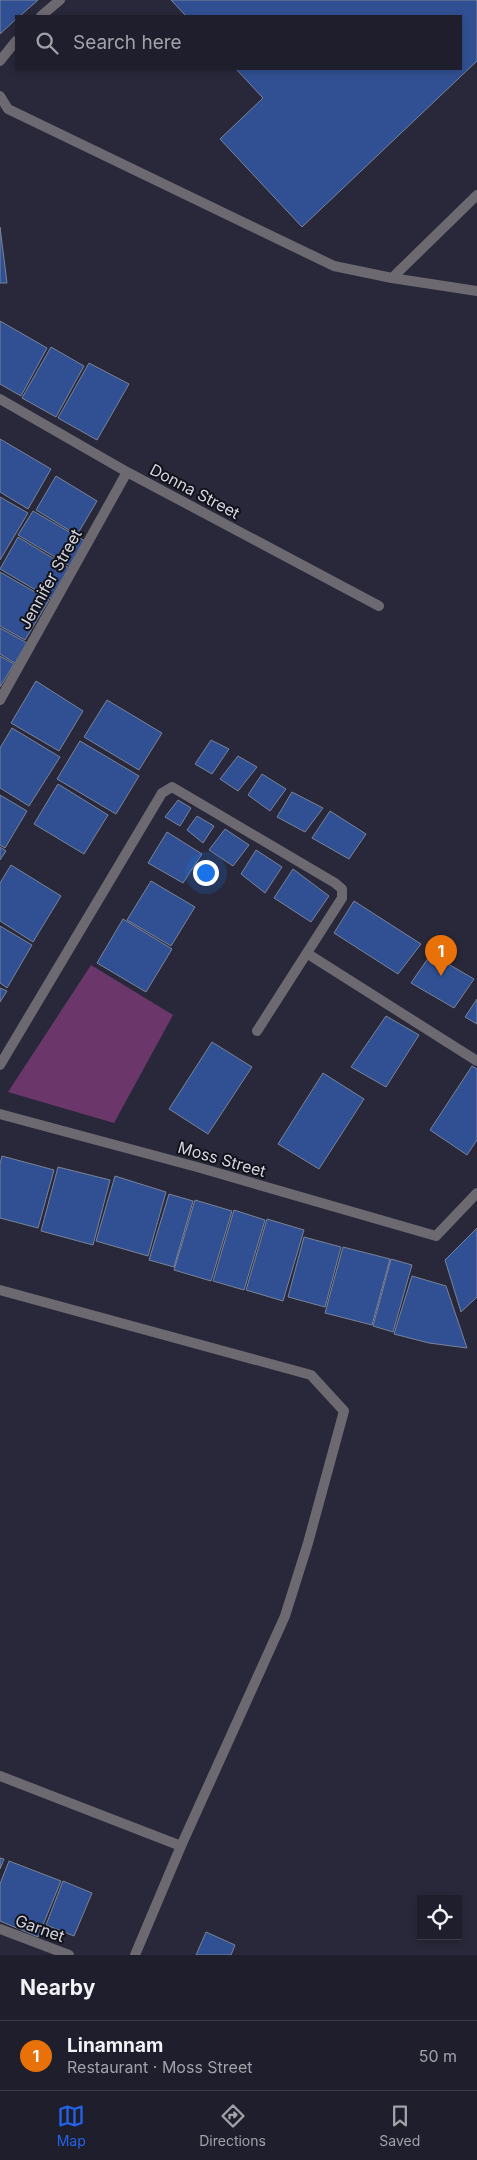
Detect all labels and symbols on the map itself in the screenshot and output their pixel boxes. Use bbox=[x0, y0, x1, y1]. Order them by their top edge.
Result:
street label: Donna Street bbox=[147, 459, 243, 523]
street label: Jennifer Street bbox=[14, 525, 86, 633]
your location bbox=[193, 860, 219, 886]
pin: 1 bbox=[425, 935, 457, 976]
street label: Moss Street bbox=[176, 1137, 268, 1181]
street label: Garnet bbox=[13, 1910, 67, 1946]

